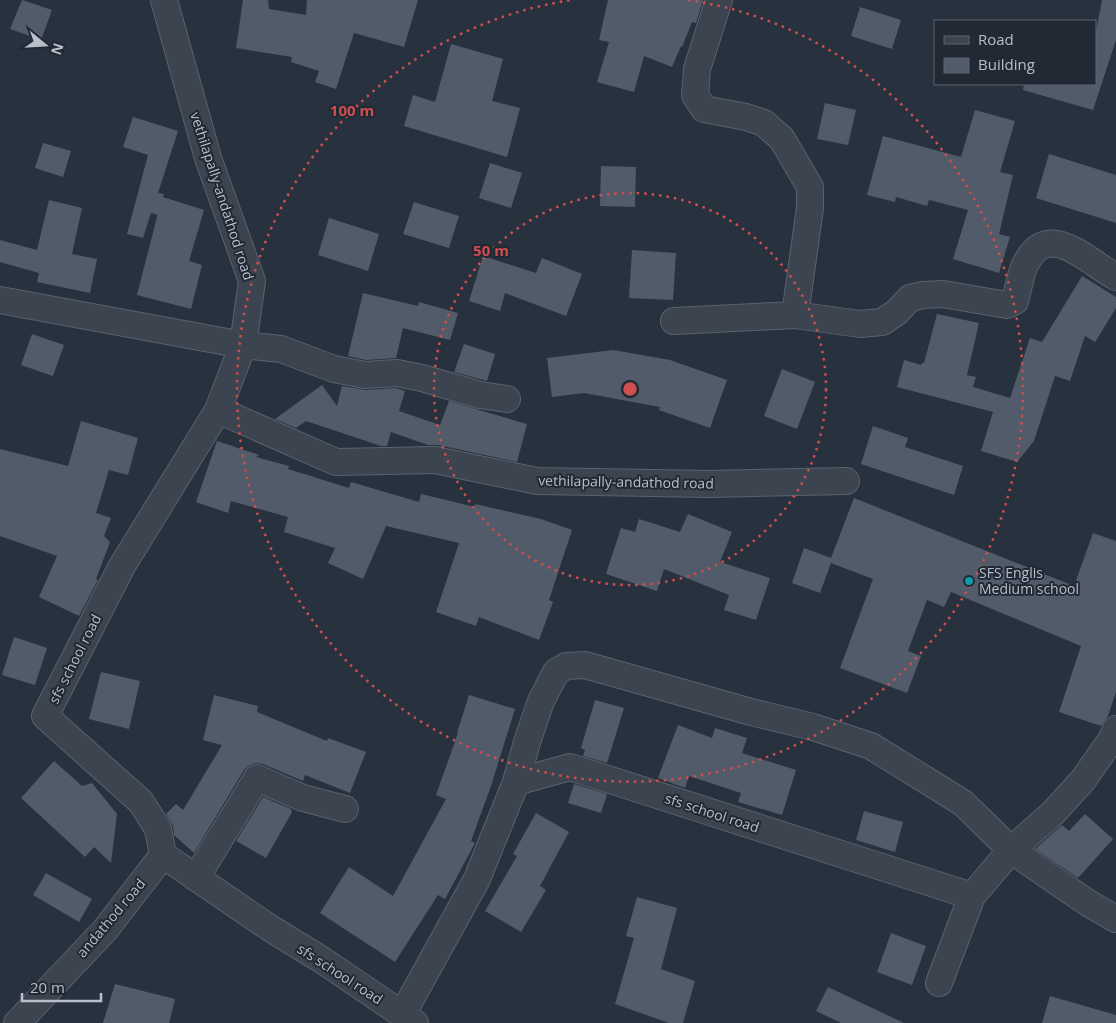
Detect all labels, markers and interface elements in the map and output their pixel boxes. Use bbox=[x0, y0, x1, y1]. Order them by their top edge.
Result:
north arrow bbox=[20, 20, 70, 70]
legend bbox=[934, 20, 1096, 85]
text: Road bbox=[978, 29, 1014, 49]
text: N bbox=[47, 41, 69, 58]
text: Building bbox=[978, 54, 1035, 74]
text: 100 m bbox=[330, 100, 374, 120]
street label: vethilapally-andathod road bbox=[186, 109, 259, 282]
text: 50 m bbox=[473, 240, 509, 260]
centre of rings bbox=[621, 380, 639, 398]
street label: vethilapally-andathod road bbox=[538, 470, 714, 493]
place label: SFS Englis Medium school bbox=[979, 563, 1079, 598]
marker: SFS Englis Medium school bbox=[963, 575, 975, 587]
street label: sfs school road bbox=[44, 611, 105, 707]
street label: sfs school road bbox=[663, 788, 762, 837]
street label: andathod road bbox=[72, 874, 149, 961]
street label: sfs school road bbox=[294, 939, 387, 1008]
scale bar bbox=[22, 970, 101, 1002]
text: 20 m bbox=[30, 977, 65, 997]

